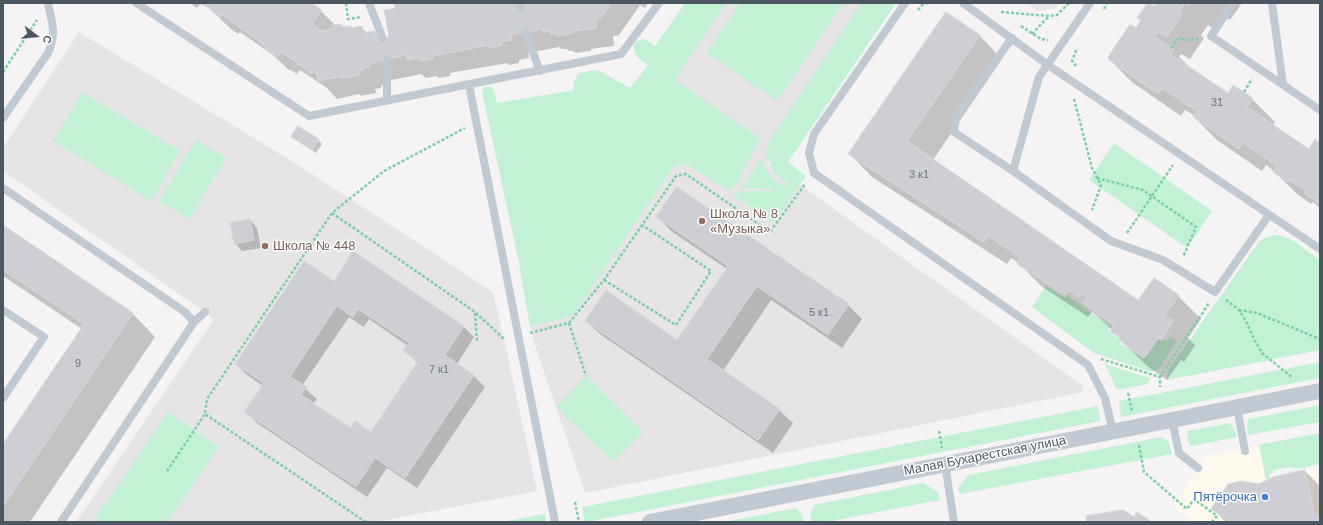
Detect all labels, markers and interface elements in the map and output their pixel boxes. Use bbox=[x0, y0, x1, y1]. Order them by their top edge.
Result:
north arrow bbox=[16, 16, 56, 56]
text: С bbox=[41, 34, 54, 45]
house number: 31 bbox=[1211, 96, 1223, 110]
house number: 3 к1 bbox=[909, 168, 929, 182]
place label: Школа № 8 «Музыка» bbox=[710, 206, 778, 237]
marker: Школа № 8 «Музыка» bbox=[697, 216, 707, 226]
place label: Школа № 448 bbox=[273, 238, 355, 254]
marker: Школа № 448 bbox=[260, 241, 270, 251]
house number: 5 к1 bbox=[809, 306, 829, 320]
house number: 9 bbox=[75, 357, 81, 371]
house number: 7 к1 bbox=[429, 363, 449, 377]
street label: Малая Бухарестская улица bbox=[903, 433, 1067, 479]
place label: Пятёрочка bbox=[1193, 489, 1257, 505]
marker: Пятёрочка bbox=[1260, 492, 1270, 502]

